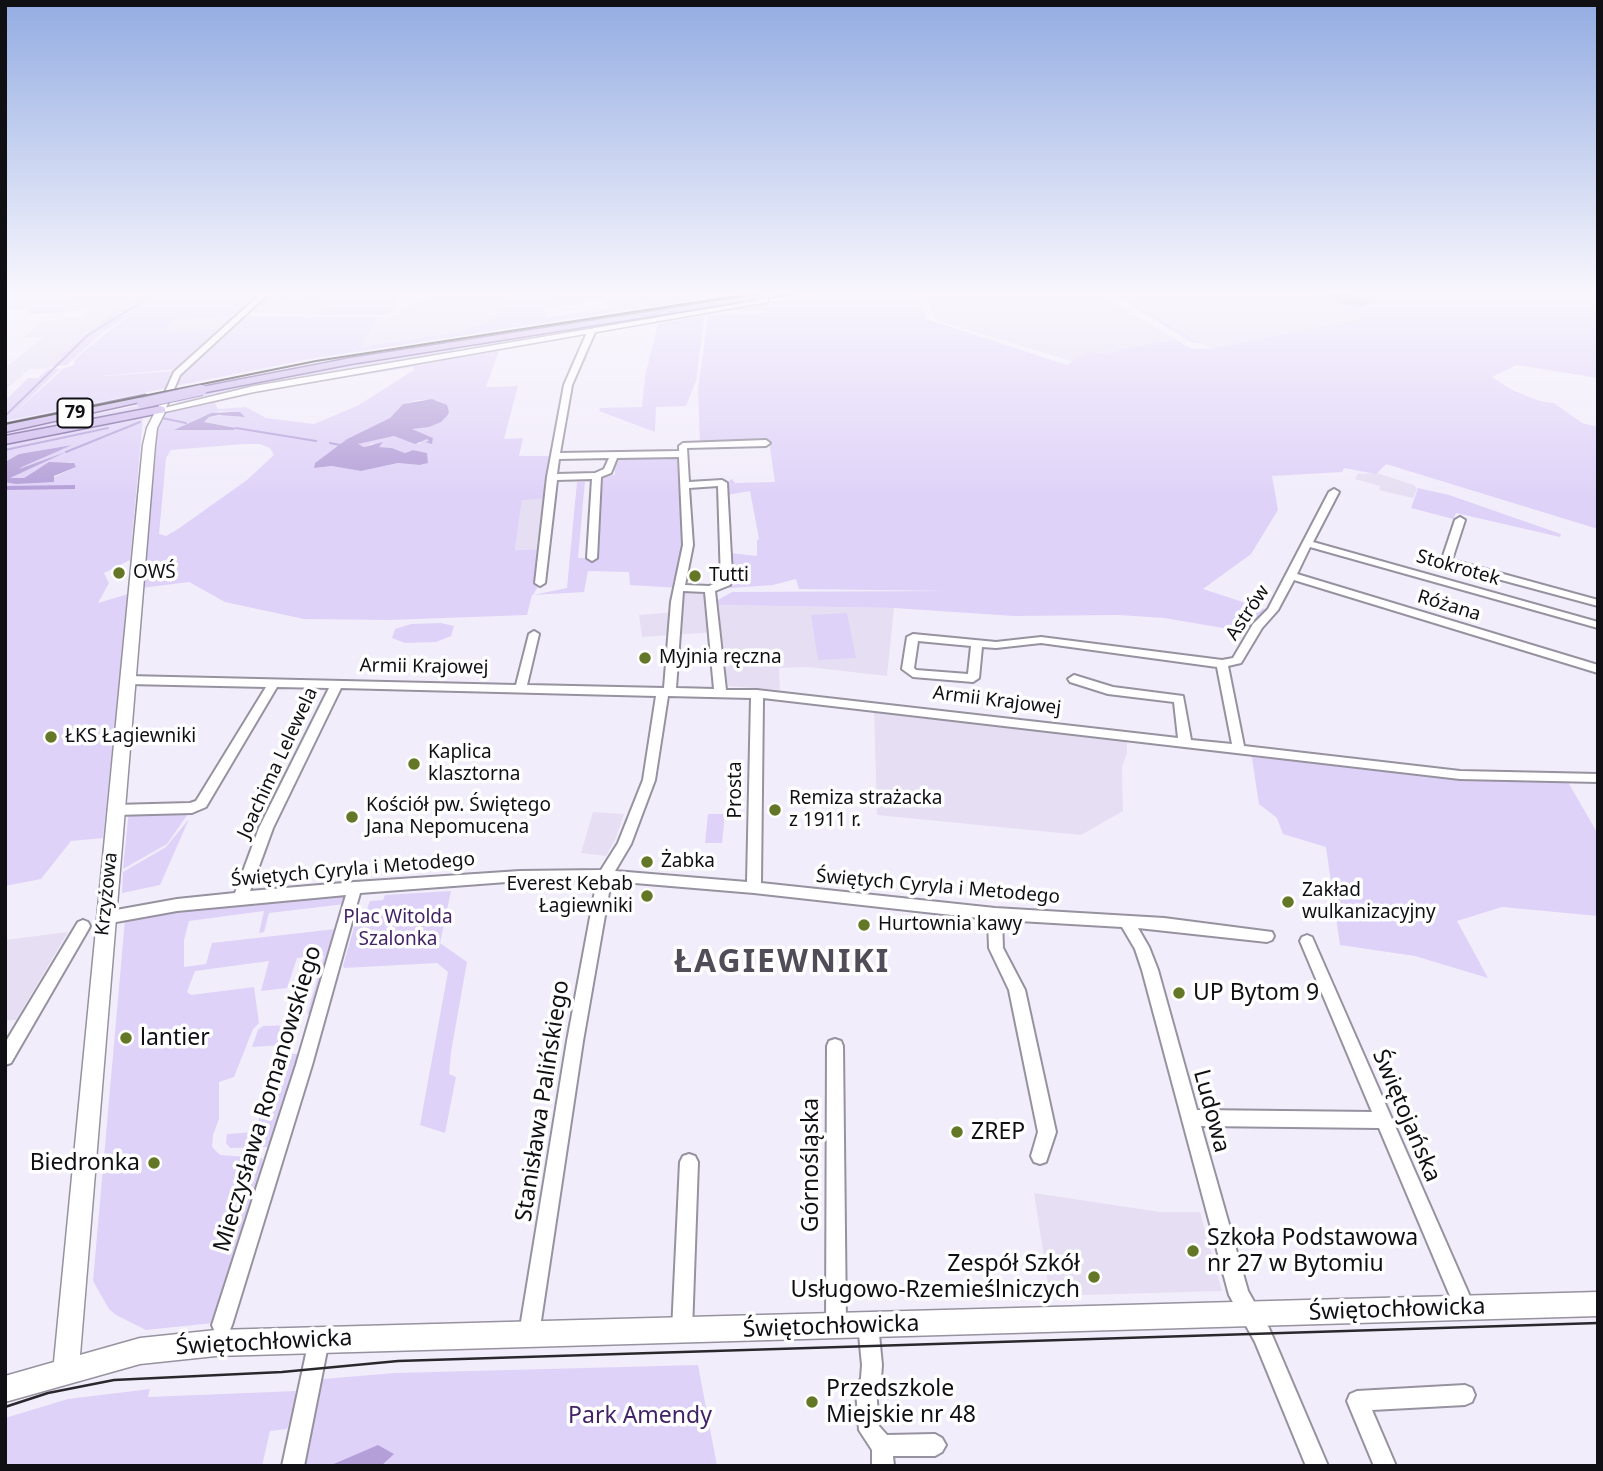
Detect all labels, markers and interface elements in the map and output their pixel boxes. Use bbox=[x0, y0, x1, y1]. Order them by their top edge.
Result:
road number: 79 bbox=[57, 398, 92, 428]
street label: Stokrotek bbox=[1414, 545, 1502, 591]
place label: OWŚ bbox=[133, 562, 176, 584]
marker: OWŚ bbox=[111, 565, 127, 581]
place label: Tutti bbox=[709, 565, 749, 587]
marker: Tutti bbox=[687, 568, 703, 584]
street label: Astrów bbox=[1221, 581, 1275, 645]
street label: Różana bbox=[1415, 586, 1483, 626]
place label: Myjnia ręczna bbox=[659, 647, 782, 669]
marker: Myjnia ręczna bbox=[637, 650, 653, 666]
street label: Armii Krajowej bbox=[359, 654, 489, 680]
street label: Armii Krajowej bbox=[932, 682, 1062, 720]
street label: Joachima Lelewela bbox=[233, 684, 323, 842]
place label: ŁKS Łagiewniki bbox=[65, 726, 196, 748]
marker: ŁKS Łagiewniki bbox=[43, 729, 59, 745]
place label: Kaplica klasztorna bbox=[428, 742, 520, 786]
marker: Kaplica klasztorna bbox=[406, 756, 422, 772]
street label: Prosta bbox=[725, 761, 747, 819]
place label: Remiza strażacka z 1911 r. bbox=[789, 788, 942, 832]
place label: Kościół pw. Świętego Jana Nepomucena bbox=[366, 795, 551, 839]
marker: Remiza strażacka z 1911 r. bbox=[767, 802, 783, 818]
marker: Kościół pw. Świętego Jana Nepomucena bbox=[344, 809, 360, 825]
street label: Świętych Cyryla i Metodego bbox=[230, 848, 476, 892]
street label: Krzyżowa bbox=[91, 851, 123, 937]
place label: Żabka bbox=[661, 851, 715, 873]
marker: Żabka bbox=[639, 854, 655, 870]
street label: Świętych Cyryla i Metodego bbox=[815, 865, 1061, 909]
place label: Everest Kebab Łagiewniki bbox=[506, 874, 633, 918]
place label: Zakład wulkanizacyjny bbox=[1302, 880, 1436, 924]
marker: Everest Kebab Łagiewniki bbox=[639, 888, 655, 904]
marker: Zakład wulkanizacyjny bbox=[1280, 894, 1296, 910]
park label: Plac Witolda Szalonka bbox=[343, 907, 453, 951]
place label: Hurtownia kawy bbox=[878, 914, 1022, 936]
marker: Hurtownia kawy bbox=[856, 917, 872, 933]
street label: Mieczysława Romanowskiego bbox=[208, 943, 328, 1255]
district label: ŁAGIEWNIKI bbox=[675, 944, 889, 982]
street label: Stanisława Palińskiego bbox=[510, 978, 576, 1224]
place label: UP Bytom 9 bbox=[1193, 979, 1319, 1007]
marker: UP Bytom 9 bbox=[1171, 985, 1187, 1001]
place label: lantier bbox=[140, 1024, 210, 1052]
marker: lantier bbox=[118, 1030, 134, 1046]
street label: Świętojańska bbox=[1366, 1046, 1446, 1186]
street label: Ludowa bbox=[1187, 1066, 1235, 1156]
street label: Górnośląska bbox=[797, 1098, 825, 1232]
place label: ZREP bbox=[971, 1118, 1025, 1146]
marker: ZREP bbox=[949, 1124, 965, 1140]
place label: Biedronka bbox=[30, 1149, 140, 1177]
marker: Biedronka bbox=[146, 1155, 162, 1171]
place label: Szkoła Podstawowa nr 27 w Bytomiu bbox=[1207, 1224, 1418, 1278]
marker: Szkoła Podstawowa nr 27 w Bytomiu bbox=[1185, 1243, 1201, 1259]
place label: Zespół Szkół Usługowo-Rzemieślniczych bbox=[791, 1250, 1080, 1304]
marker: Zespół Szkół Usługowo-Rzemieślniczych bbox=[1086, 1269, 1102, 1285]
street label: Świętochłowicka bbox=[1308, 1293, 1486, 1327]
street label: Świętochłowicka bbox=[742, 1310, 920, 1344]
street label: Świętochłowicka bbox=[175, 1325, 353, 1361]
place label: Przedszkole Miejskie nr 48 bbox=[826, 1375, 976, 1429]
marker: Przedszkole Miejskie nr 48 bbox=[804, 1394, 820, 1410]
park label: Park Amendy bbox=[568, 1402, 712, 1430]

